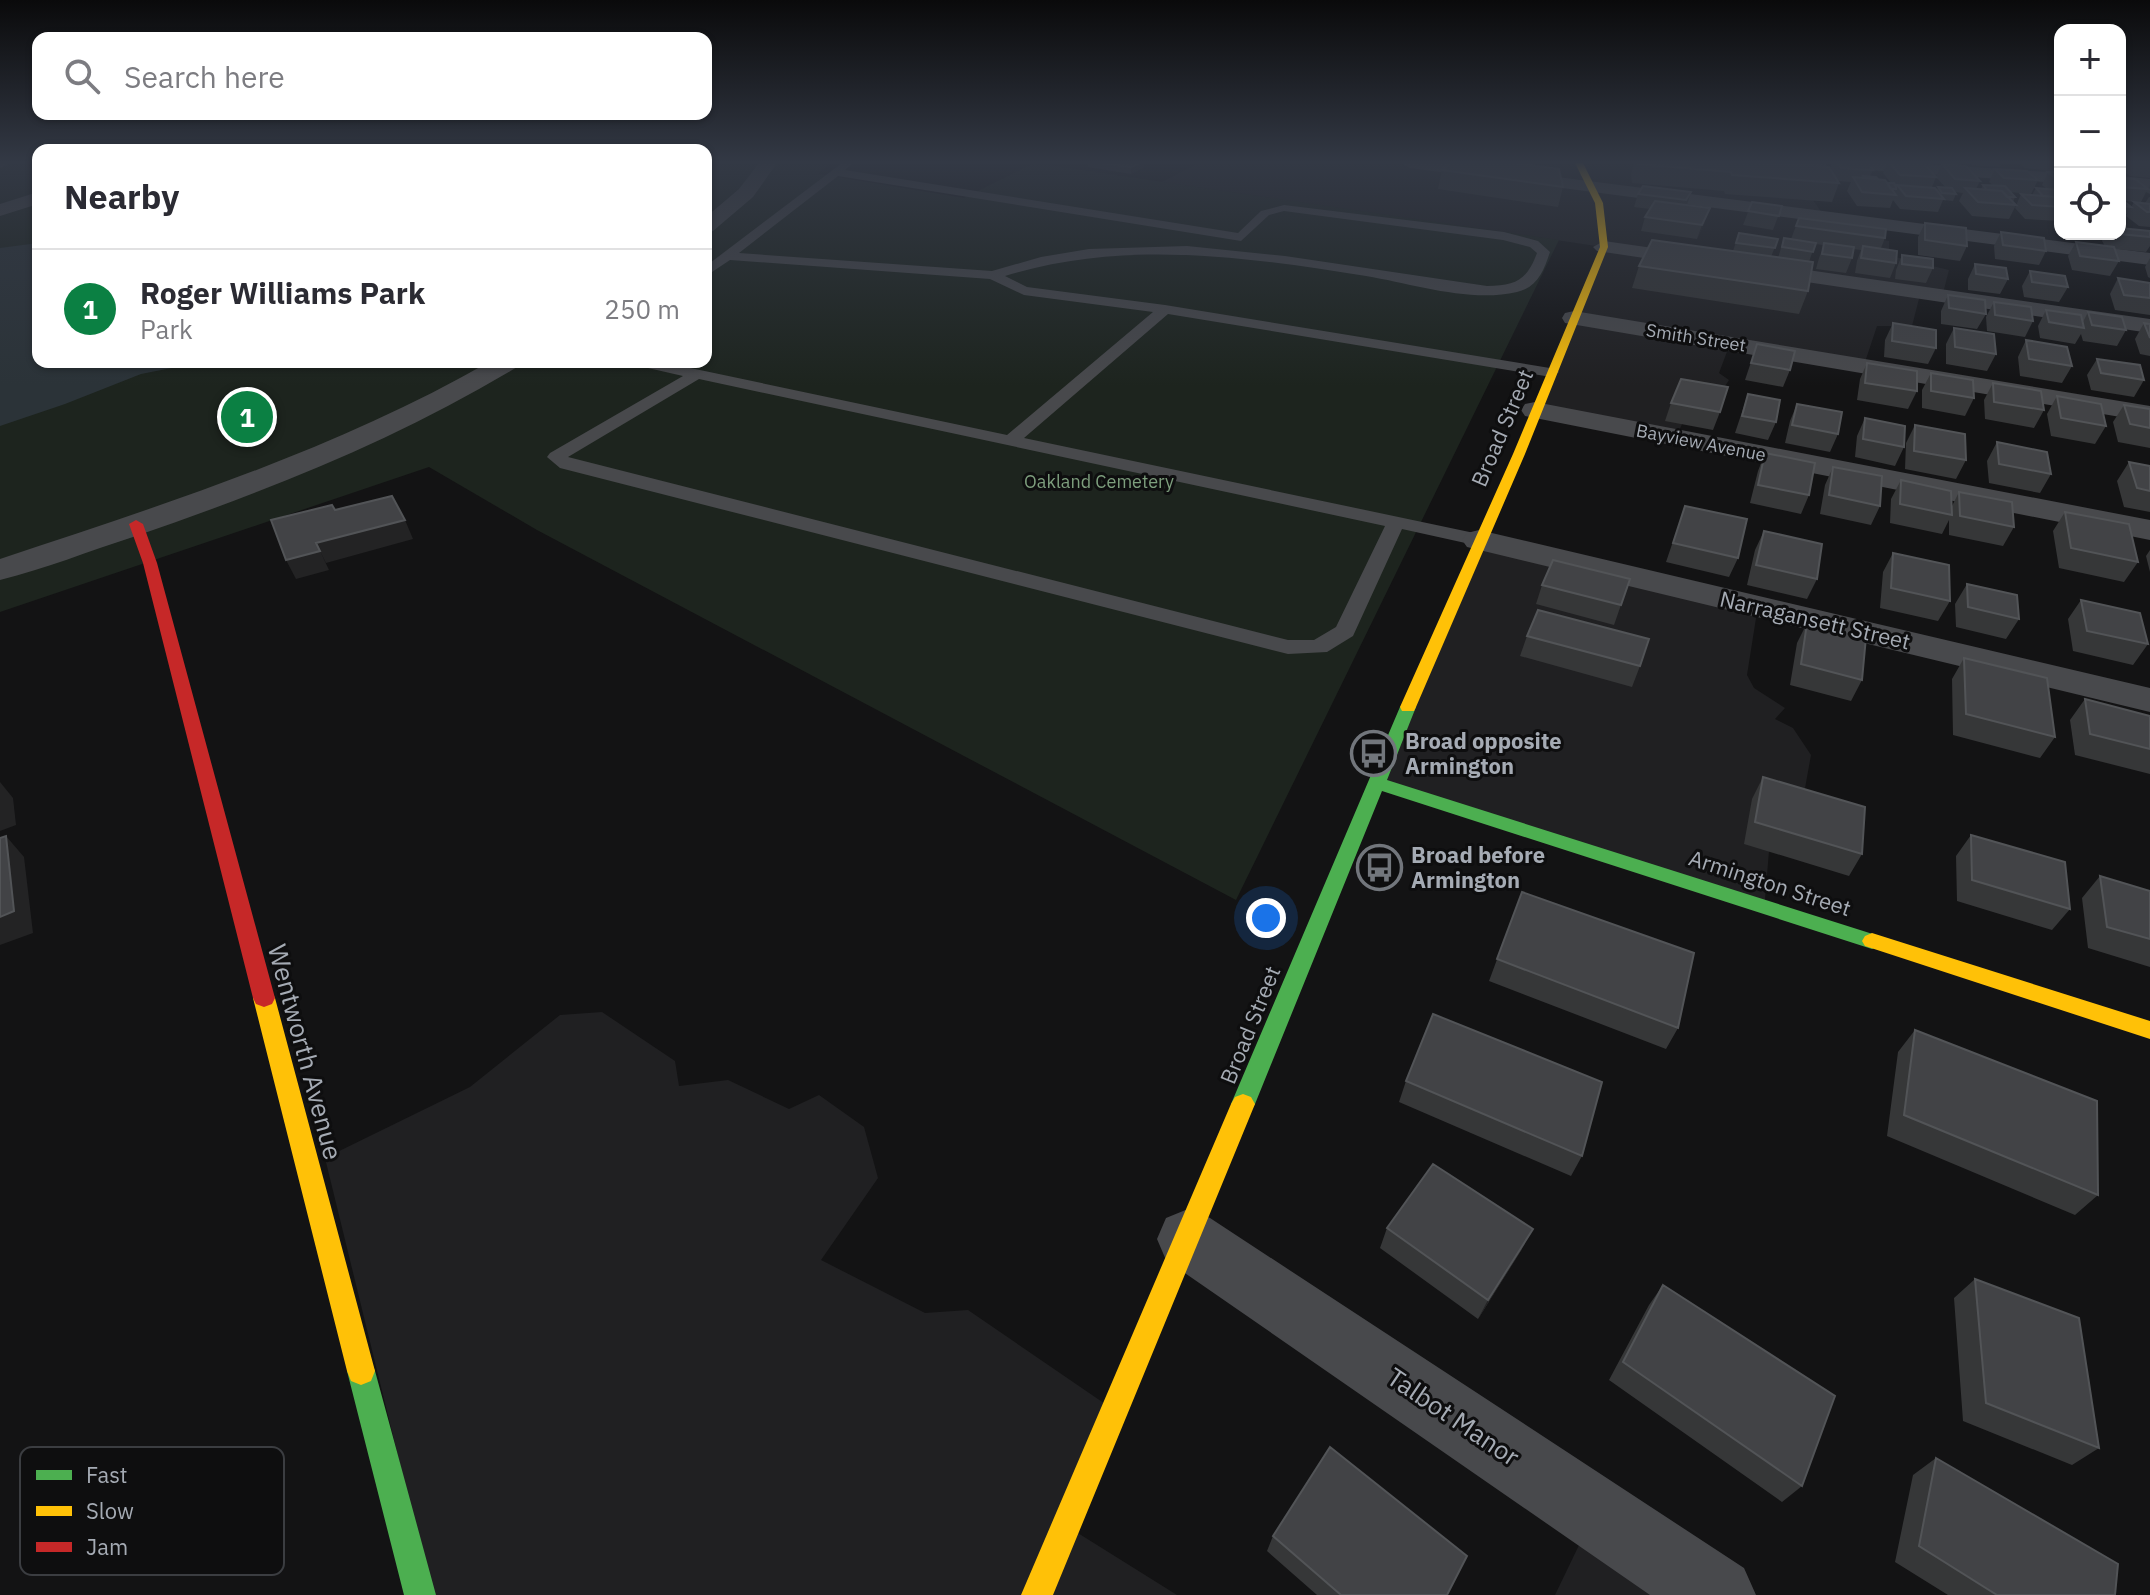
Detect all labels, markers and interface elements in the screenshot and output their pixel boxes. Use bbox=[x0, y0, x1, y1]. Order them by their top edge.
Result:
map controls bbox=[2054, 24, 2126, 240]
button: + bbox=[2054, 24, 2126, 96]
search box bbox=[32, 32, 712, 120]
icon: search bbox=[60, 54, 104, 98]
text: Search here bbox=[124, 57, 285, 96]
button: − bbox=[2054, 96, 2126, 168]
button: locate bbox=[2054, 168, 2126, 240]
text: Nearby bbox=[64, 174, 179, 218]
text: Roger Williams Park bbox=[140, 273, 425, 312]
text: 1 bbox=[82, 292, 98, 326]
text: 250 m bbox=[604, 292, 680, 326]
text: Park bbox=[140, 312, 193, 346]
street label: Smith Street bbox=[1644, 318, 1748, 357]
street label: Broad Street bbox=[1464, 365, 1539, 491]
pin: 1 bbox=[221, 387, 273, 447]
street label: Bayview Avenue bbox=[1634, 419, 1768, 466]
park label: Oakland Cemetery bbox=[1024, 470, 1174, 493]
street label: Narragansett Street bbox=[1717, 584, 1913, 656]
place label: Broad opposite Armington bbox=[1405, 726, 1562, 780]
bus stop icon: Broad opposite Armington bbox=[1350, 730, 1398, 778]
place label: Broad before Armington bbox=[1411, 840, 1545, 894]
street label: Armington Street bbox=[1685, 843, 1855, 922]
bus stop icon: Broad before Armington bbox=[1356, 844, 1404, 892]
your location bbox=[1246, 898, 1286, 938]
street label: Wentworth Avenue bbox=[261, 940, 351, 1163]
street label: Broad Street bbox=[1213, 962, 1286, 1088]
street label: Talbot Manor bbox=[1381, 1359, 1527, 1473]
legend bbox=[20, 1447, 284, 1575]
text: Fast bbox=[86, 1460, 127, 1489]
text: Slow bbox=[86, 1496, 134, 1525]
text: Jam bbox=[86, 1532, 128, 1561]

